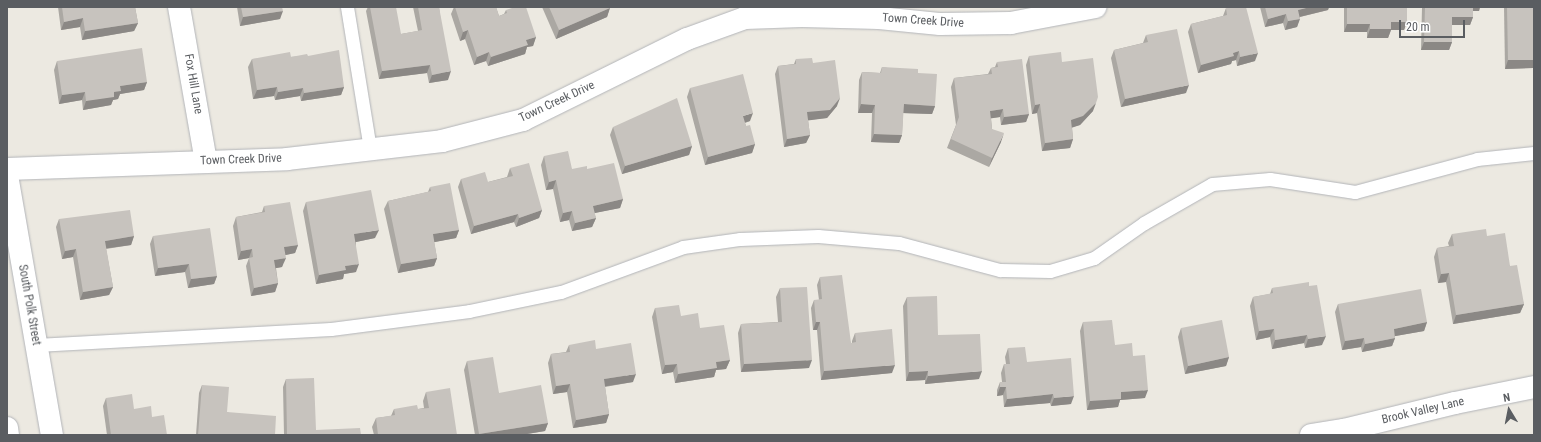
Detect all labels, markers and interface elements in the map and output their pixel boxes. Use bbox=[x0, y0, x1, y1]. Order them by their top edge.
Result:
street label: Town Creek Drive bbox=[882, 11, 964, 31]
scale bar bbox=[1401, 12, 1467, 38]
text: 20 m bbox=[1406, 20, 1430, 34]
street label: Fox Hill Lane bbox=[181, 53, 205, 115]
street label: Town Creek Drive bbox=[517, 78, 597, 126]
street label: Town Creek Drive bbox=[200, 151, 282, 169]
street label: South Polk Street bbox=[15, 263, 43, 347]
north arrow bbox=[1489, 390, 1529, 430]
text: N bbox=[1502, 391, 1511, 405]
street label: Brook Valley Lane bbox=[1380, 395, 1466, 427]

